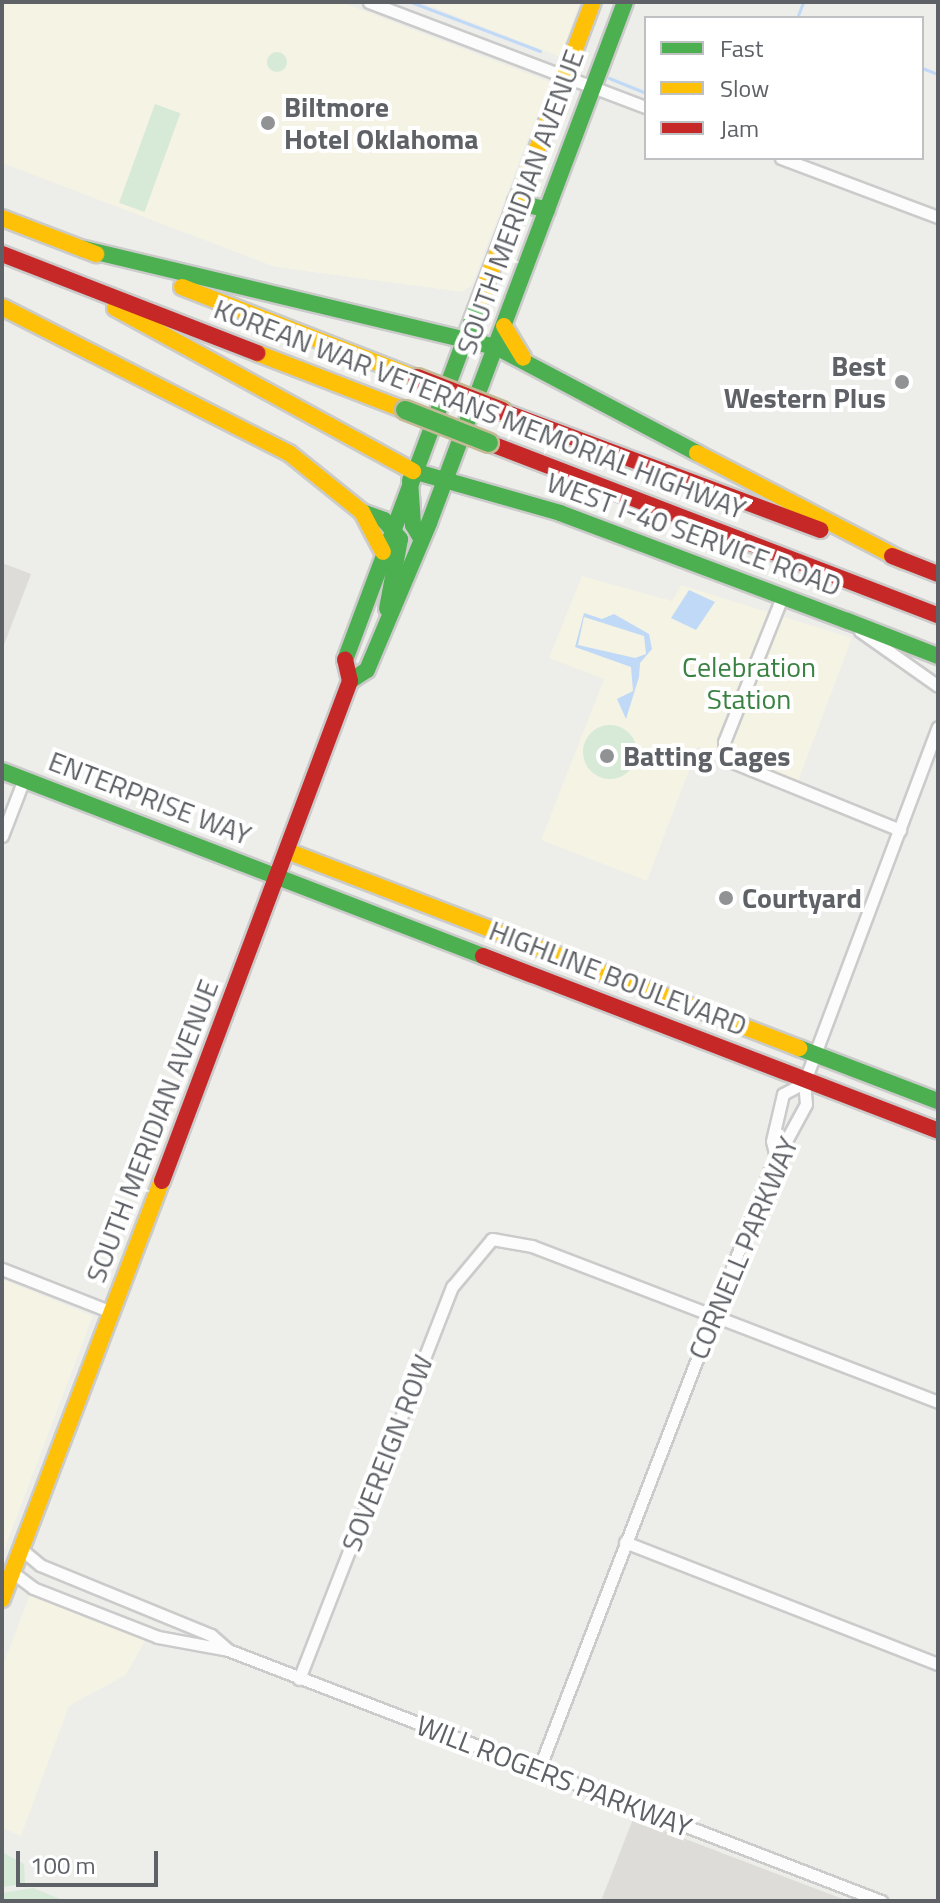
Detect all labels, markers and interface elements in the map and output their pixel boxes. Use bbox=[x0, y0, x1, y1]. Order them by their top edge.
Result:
legend bbox=[644, 16, 924, 160]
text: Fast bbox=[720, 30, 763, 66]
street label: SOUTH MERIDIAN AVENUE bbox=[449, 45, 591, 359]
text: Slow bbox=[720, 70, 769, 106]
place label: Biltmore Hotel Oklahoma bbox=[284, 90, 479, 156]
text: Jam bbox=[720, 110, 759, 146]
marker: Biltmore Hotel Oklahoma bbox=[259, 114, 277, 132]
street label: KOREAN WAR VETERANS MEMORIAL HIGHWAY bbox=[209, 292, 751, 526]
place label: Best Western Plus bbox=[724, 349, 886, 415]
marker: Best Western Plus bbox=[893, 373, 911, 391]
street label: WEST I-40 SERVICE ROAD bbox=[542, 465, 846, 603]
park label: Celebration Station bbox=[682, 650, 816, 716]
place label: Batting Cages bbox=[623, 739, 791, 773]
street label: ENTERPRISE WAY bbox=[44, 744, 256, 852]
marker: Batting Cages bbox=[598, 747, 616, 765]
place label: Courtyard bbox=[742, 881, 862, 915]
marker: Courtyard bbox=[717, 889, 735, 907]
street label: HIGHLINE BOULEVARD bbox=[485, 913, 751, 1043]
street label: SOUTH MERIDIAN AVENUE bbox=[79, 975, 225, 1287]
street label: CORNELL PARKWAY bbox=[681, 1132, 805, 1364]
street label: SOVEREIGN ROW bbox=[334, 1350, 440, 1556]
street label: WILL ROGERS PARKWAY bbox=[412, 1708, 696, 1844]
scale bar bbox=[20, 1835, 162, 1885]
text: 100 m bbox=[30, 1847, 96, 1883]

